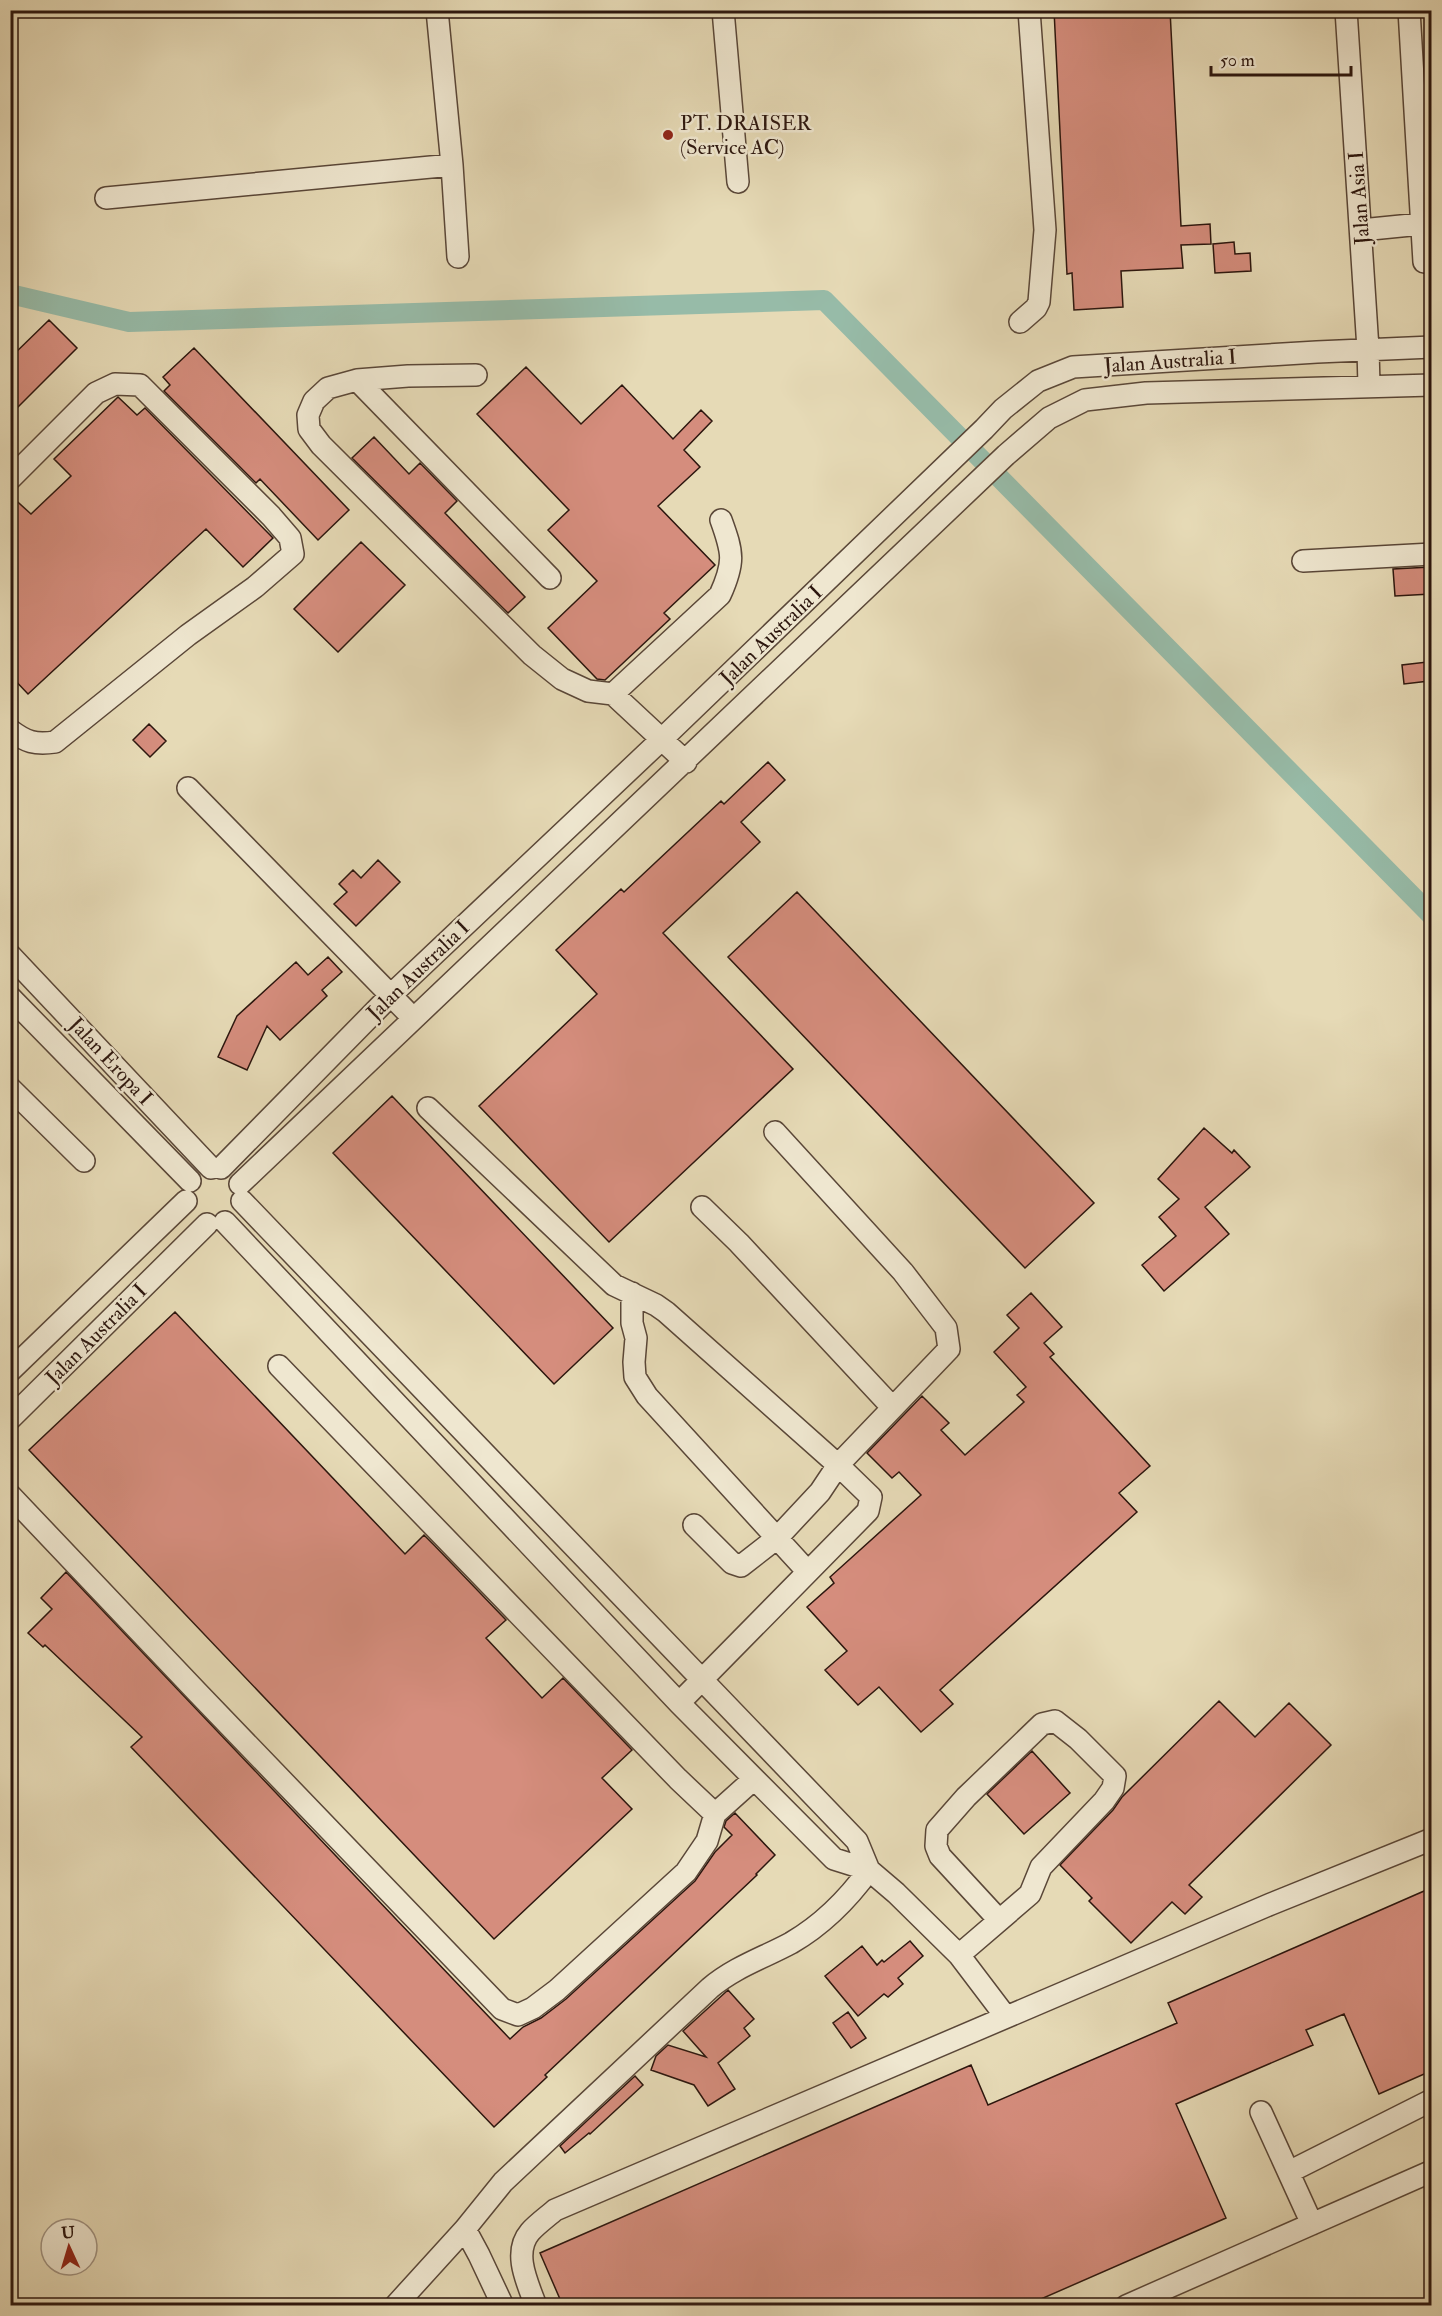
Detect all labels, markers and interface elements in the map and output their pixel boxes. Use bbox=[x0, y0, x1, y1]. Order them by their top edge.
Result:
scale bar bbox=[1211, 39, 1350, 77]
text: 50 m bbox=[1220, 49, 1255, 72]
place label: PT. DRAISER (Service AC) bbox=[680, 110, 812, 161]
marker: PT. DRAISER (Service AC) bbox=[661, 128, 675, 142]
street label: Jalan Asia I bbox=[1343, 150, 1376, 247]
street label: Jalan Australia I bbox=[1102, 343, 1237, 380]
street label: Jalan Australia I bbox=[713, 579, 829, 692]
street label: Jalan Australia I bbox=[360, 914, 476, 1027]
street label: Jalan Eropa I bbox=[62, 1011, 158, 1111]
street label: Jalan Australia I bbox=[39, 1278, 153, 1392]
north arrow bbox=[39, 2217, 99, 2277]
text: U bbox=[61, 2223, 76, 2243]

